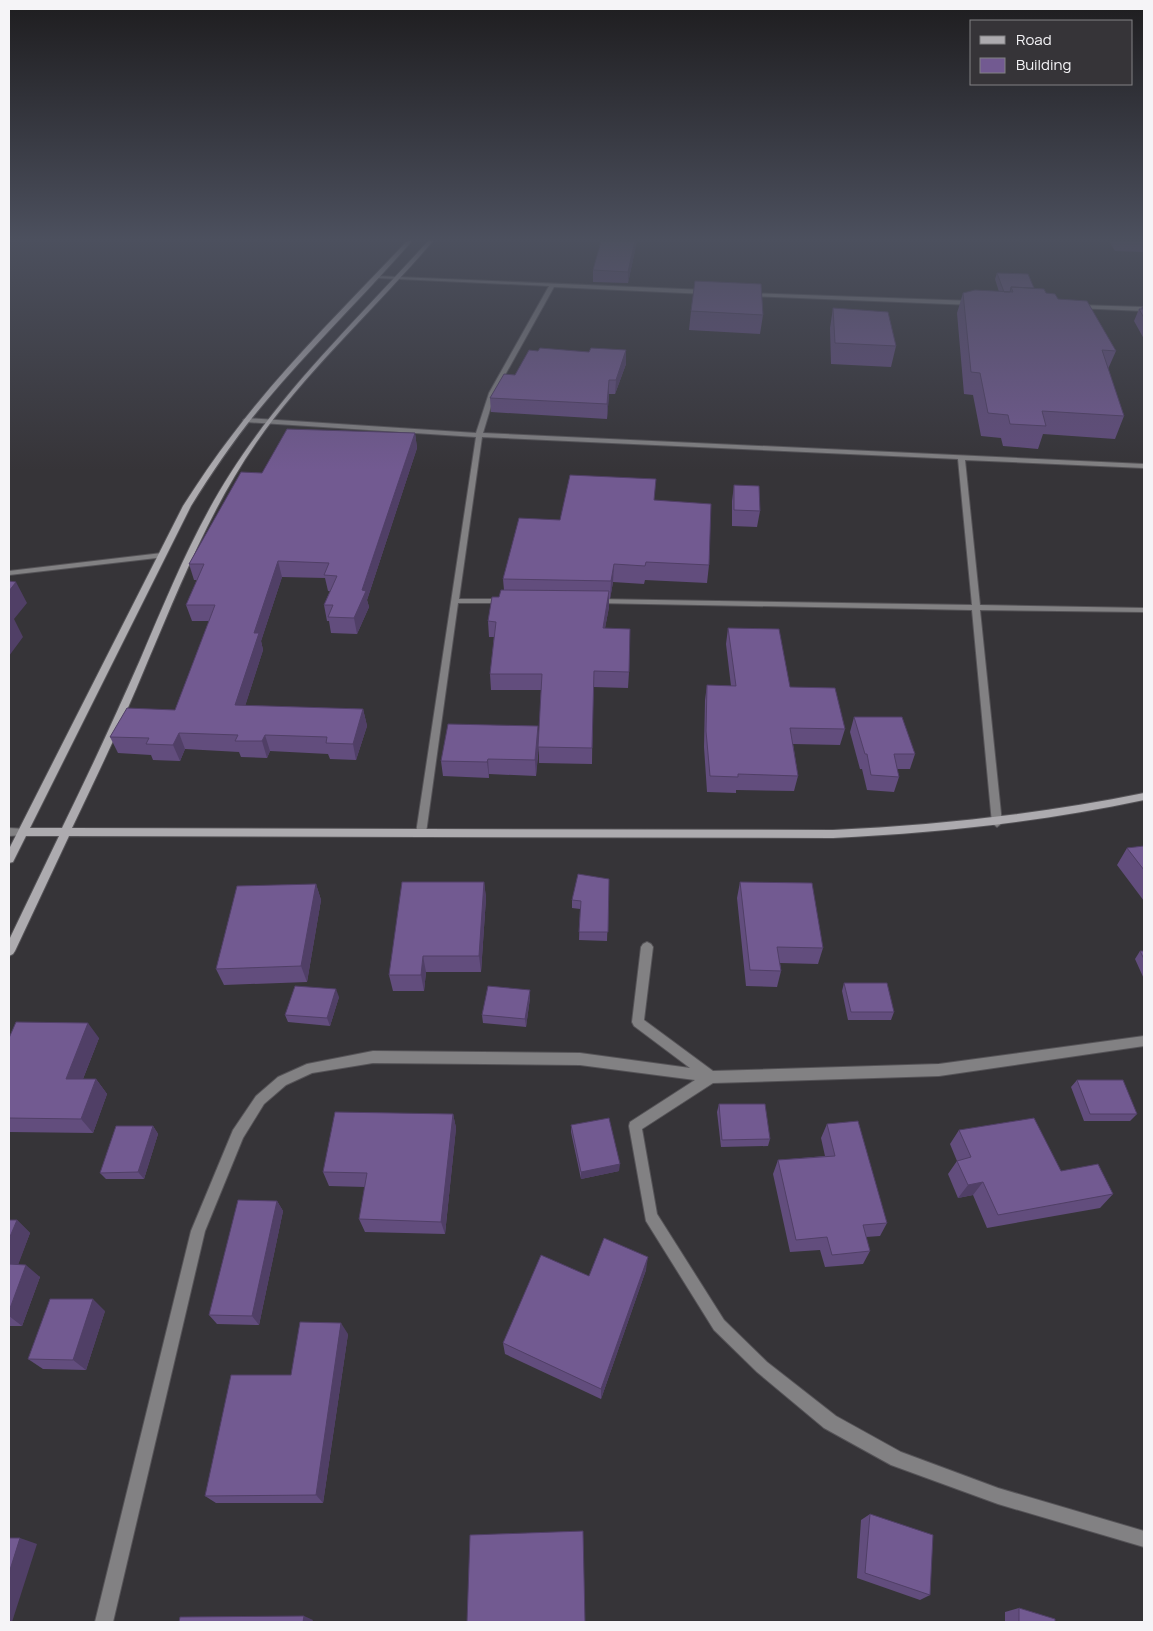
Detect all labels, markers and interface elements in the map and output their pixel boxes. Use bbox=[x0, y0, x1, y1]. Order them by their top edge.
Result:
legend bbox=[970, 20, 1133, 85]
text: Road bbox=[1016, 29, 1052, 50]
text: Building bbox=[1016, 54, 1071, 75]

